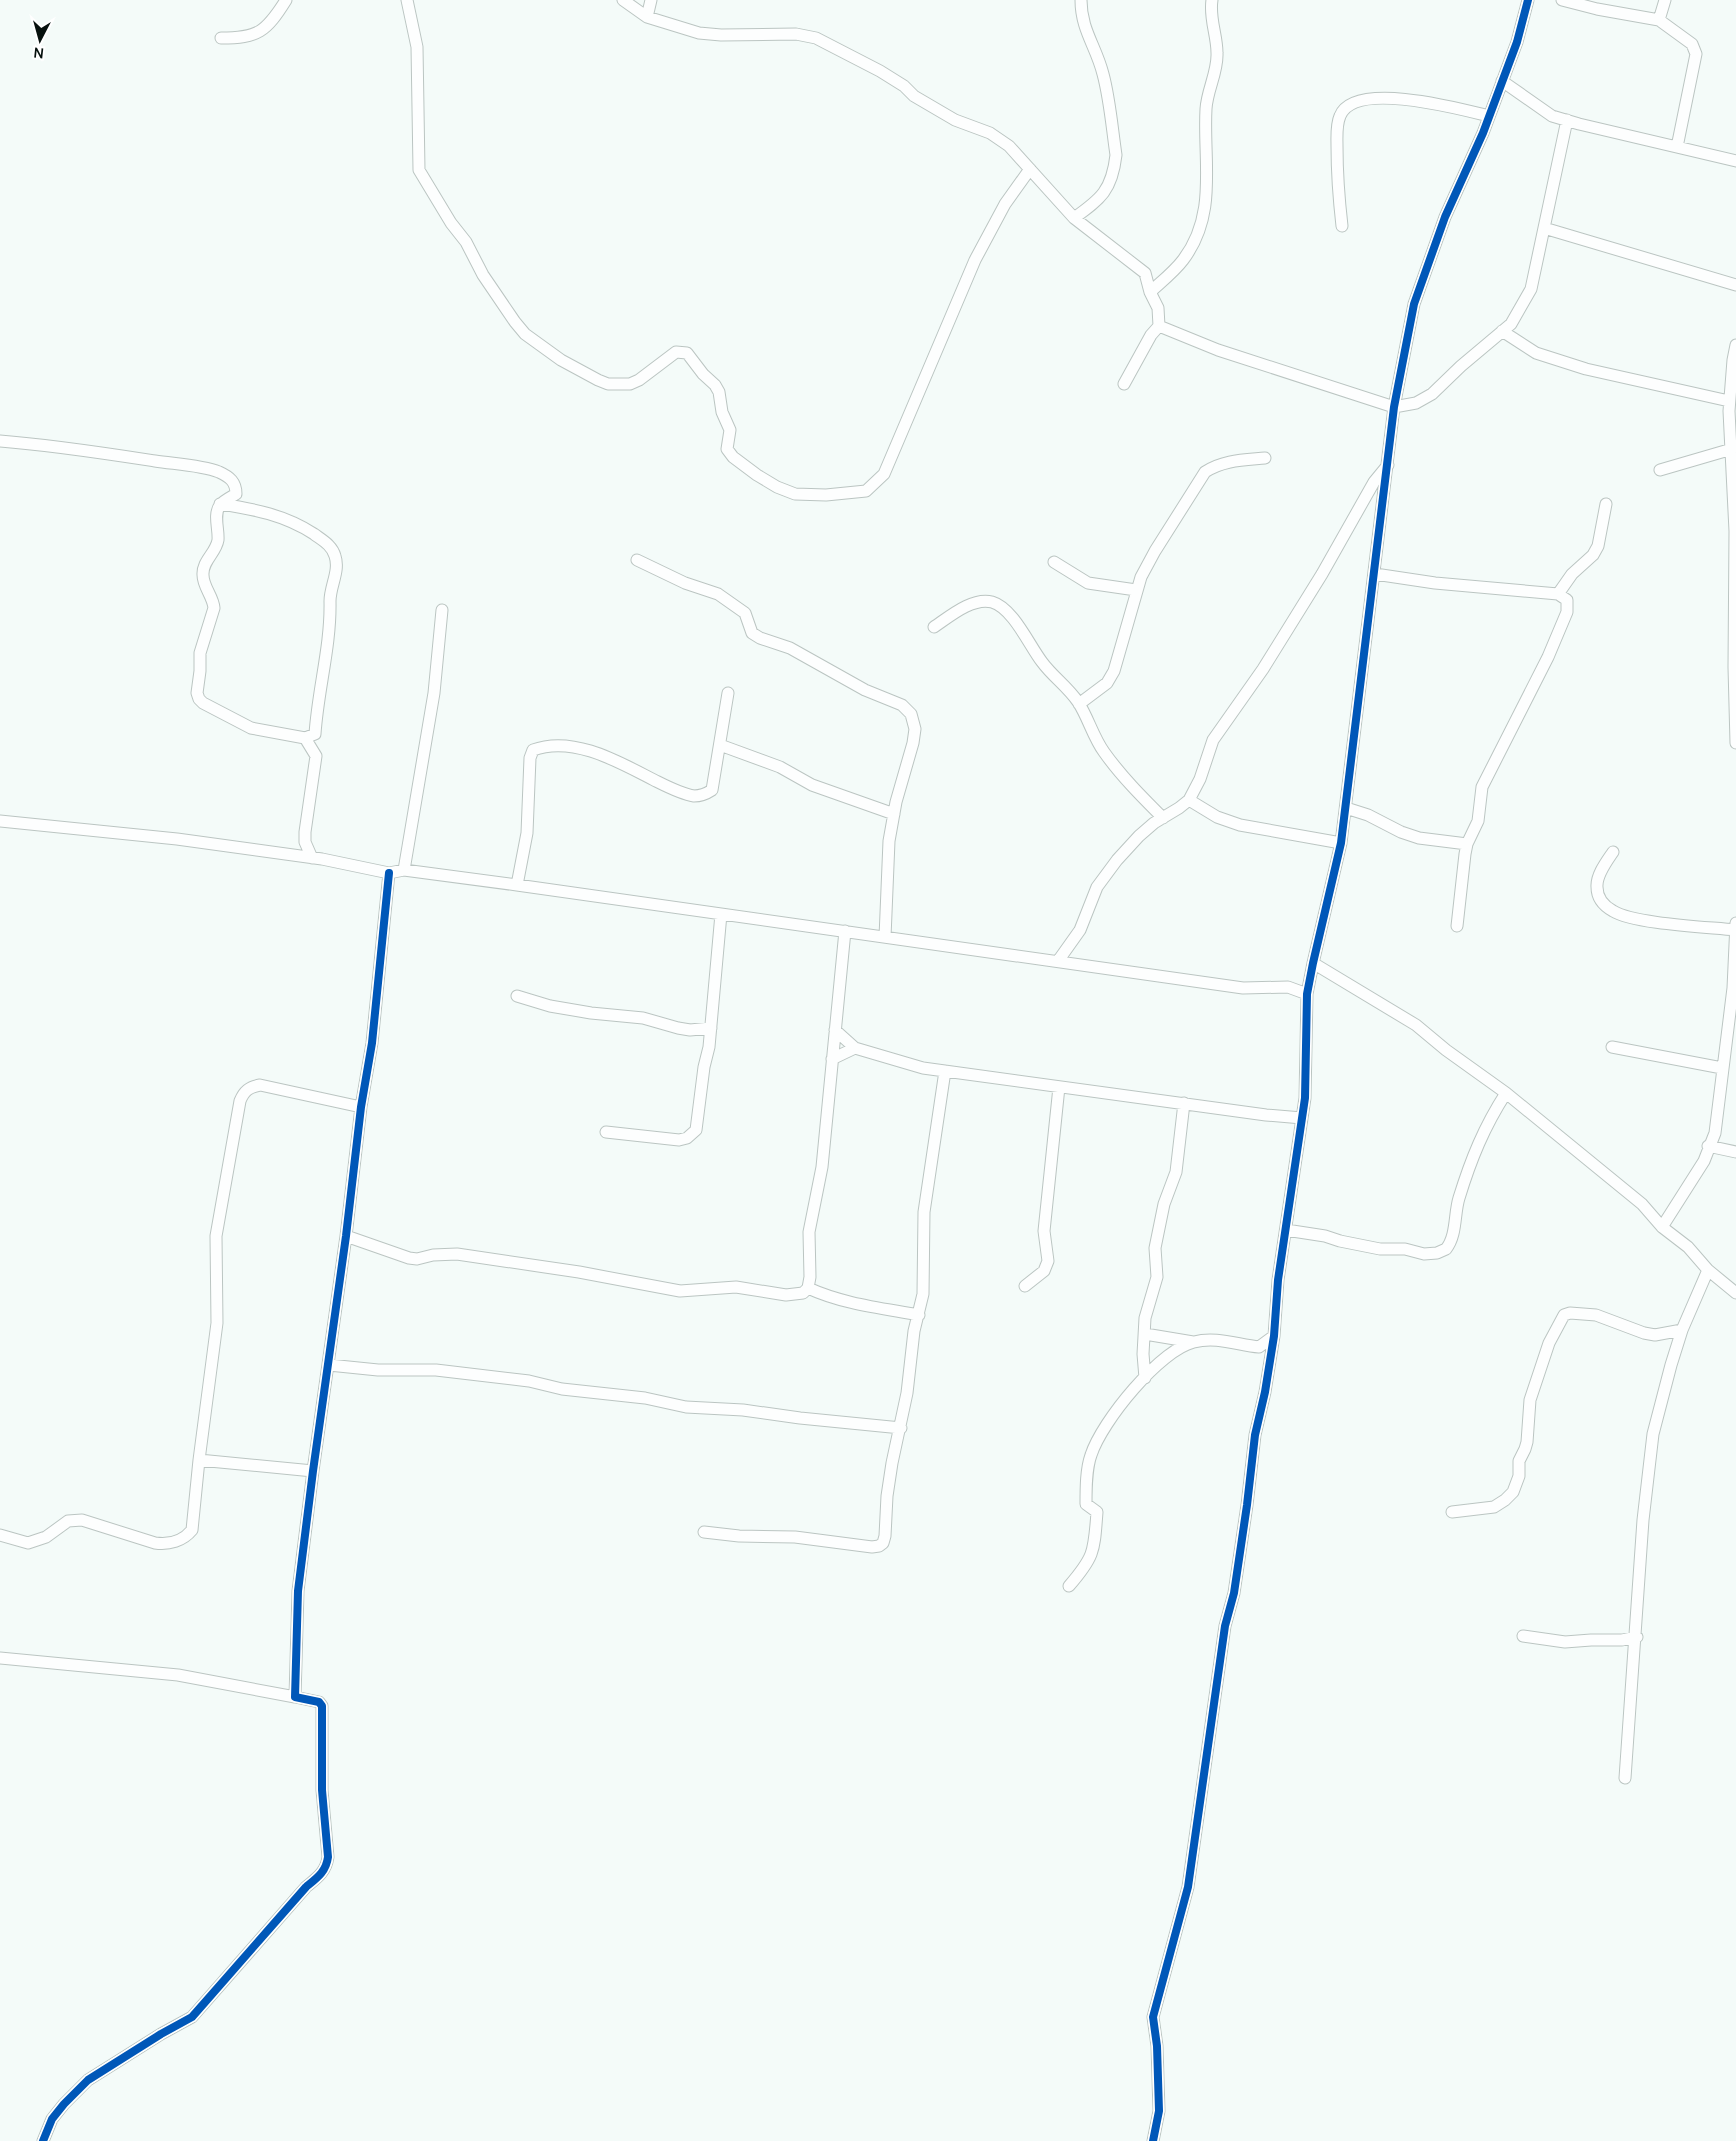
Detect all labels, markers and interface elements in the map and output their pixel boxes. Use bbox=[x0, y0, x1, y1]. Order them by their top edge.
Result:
north arrow bbox=[15, 15, 65, 65]
text: N bbox=[33, 43, 45, 63]

